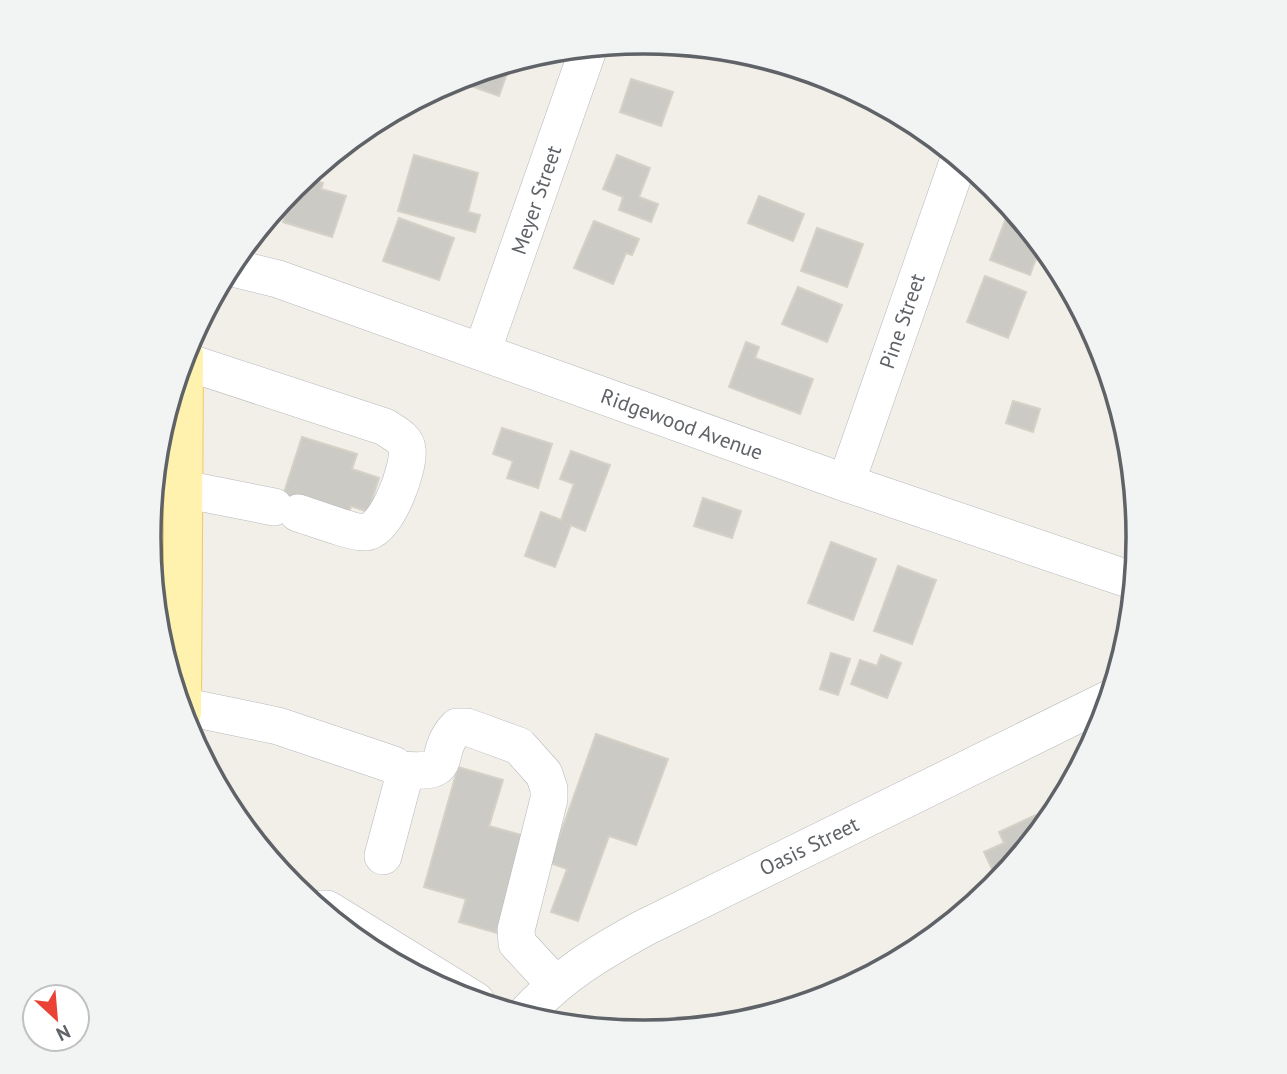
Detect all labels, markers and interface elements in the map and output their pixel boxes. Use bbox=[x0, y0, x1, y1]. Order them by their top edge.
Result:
street label: Meyer Street bbox=[505, 142, 567, 258]
street label: Pine Street bbox=[873, 270, 931, 372]
street label: Ridgewood Avenue bbox=[597, 382, 767, 466]
street label: Oasis Street bbox=[755, 810, 863, 882]
north arrow bbox=[21, 983, 91, 1053]
text: N bbox=[53, 1020, 74, 1047]

